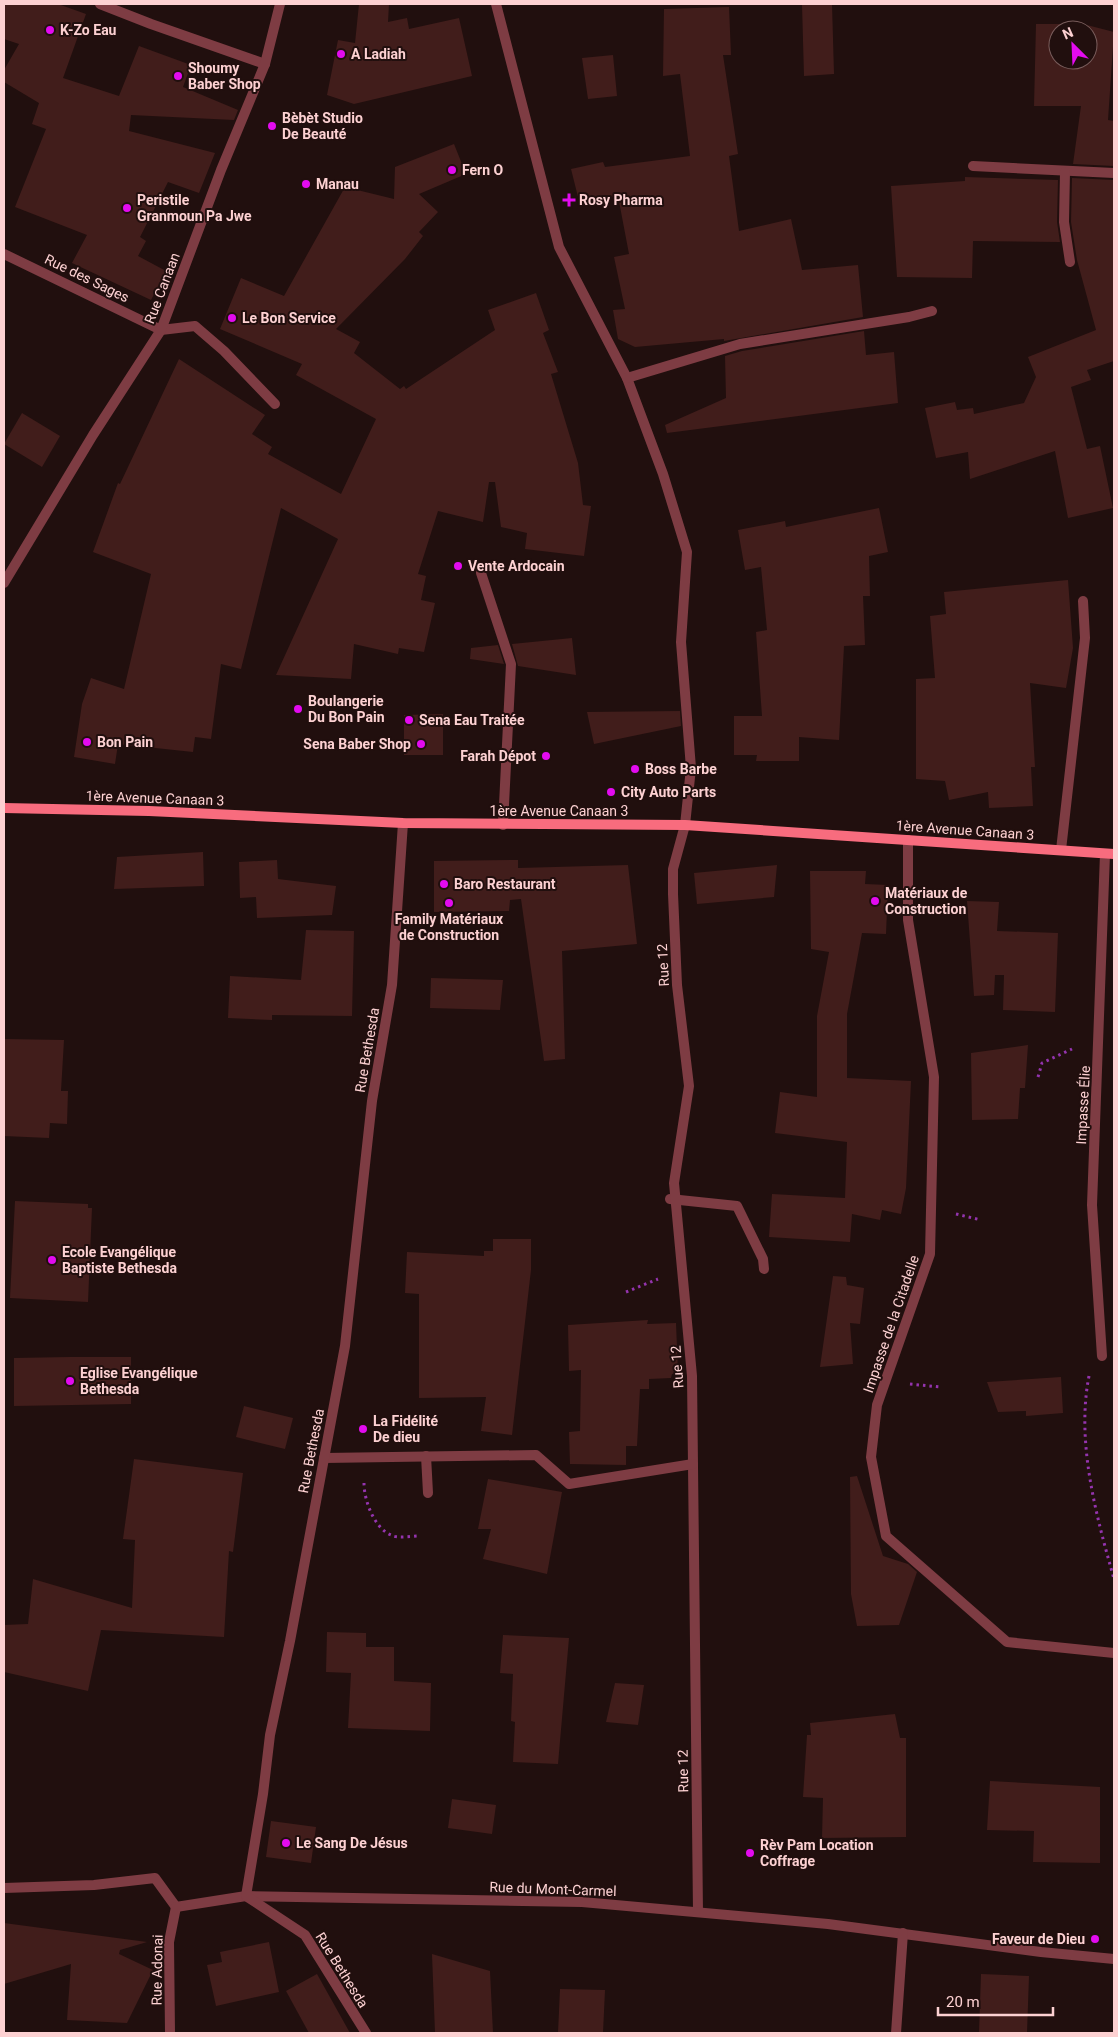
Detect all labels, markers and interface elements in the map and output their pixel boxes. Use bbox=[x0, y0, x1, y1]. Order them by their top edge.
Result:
north arrow bbox=[1048, 20, 1098, 70]
place label: K-Zo Eau bbox=[60, 22, 117, 38]
marker: K-Zo Eau bbox=[44, 24, 56, 36]
text: N bbox=[1060, 24, 1075, 42]
place label: A Ladiah bbox=[351, 46, 406, 62]
marker: A Ladiah bbox=[335, 48, 347, 60]
place label: Shoumy Baber Shop bbox=[188, 60, 261, 92]
marker: Shoumy Baber Shop bbox=[172, 70, 184, 82]
place label: Bèbèt Studio De Beauté bbox=[282, 110, 363, 142]
marker: Bèbèt Studio De Beauté bbox=[266, 120, 278, 132]
place label: Fern O bbox=[462, 162, 504, 178]
marker: Fern O bbox=[446, 164, 458, 176]
place label: Manau bbox=[316, 176, 359, 192]
marker: Manau bbox=[300, 178, 312, 190]
place label: Peristile Granmoun Pa Jwe bbox=[137, 192, 252, 224]
place label: Rosy Pharma bbox=[579, 192, 663, 208]
marker: Rosy Pharma bbox=[563, 194, 575, 206]
marker: Peristile Granmoun Pa Jwe bbox=[121, 202, 133, 214]
street label: Rue Canaan bbox=[141, 250, 183, 326]
street label: Rue des Sages bbox=[42, 251, 132, 305]
place label: Le Bon Service bbox=[242, 310, 336, 326]
marker: Le Bon Service bbox=[226, 312, 238, 324]
place label: Vente Ardocain bbox=[468, 558, 565, 574]
marker: Vente Ardocain bbox=[452, 560, 464, 572]
place label: Boulangerie Du Bon Pain bbox=[308, 693, 385, 725]
marker: Boulangerie Du Bon Pain bbox=[292, 703, 304, 715]
place label: Sena Eau Traitée bbox=[419, 712, 525, 728]
marker: Sena Eau Traitée bbox=[403, 714, 415, 726]
place label: Bon Pain bbox=[97, 734, 153, 750]
marker: Bon Pain bbox=[81, 736, 93, 748]
place label: Sena Baber Shop bbox=[303, 736, 411, 752]
marker: Sena Baber Shop bbox=[415, 738, 427, 750]
place label: Farah Dépot bbox=[460, 748, 536, 764]
marker: Farah Dépot bbox=[540, 750, 552, 762]
place label: Boss Barbe bbox=[645, 761, 717, 777]
marker: Boss Barbe bbox=[629, 763, 641, 775]
place label: City Auto Parts bbox=[621, 784, 716, 800]
marker: City Auto Parts bbox=[605, 786, 617, 798]
street label: 1ère Avenue Canaan 3 bbox=[85, 788, 225, 808]
street label: 1ère Avenue Canaan 3 bbox=[490, 803, 628, 819]
street label: 1ère Avenue Canaan 3 bbox=[895, 817, 1035, 843]
place label: Baro Restaurant bbox=[454, 876, 556, 892]
marker: Baro Restaurant bbox=[438, 878, 450, 890]
place label: Matériaux de Construction bbox=[885, 885, 968, 917]
marker: Matériaux de Construction bbox=[869, 895, 881, 907]
marker: Family Matériaux de Construction bbox=[443, 897, 455, 909]
place label: Family Matériaux de Construction bbox=[395, 911, 504, 943]
street label: Rue 12 bbox=[654, 943, 672, 987]
street label: Rue Bethesda bbox=[352, 1006, 382, 1094]
street label: Impasse Élie bbox=[1072, 1065, 1093, 1145]
place label: Ecole Evangélique Baptiste Bethesda bbox=[62, 1244, 177, 1276]
street label: Impasse de la Citadelle bbox=[860, 1253, 922, 1395]
marker: Ecole Evangélique Baptiste Bethesda bbox=[46, 1254, 58, 1266]
street label: Rue 12 bbox=[668, 1345, 686, 1389]
place label: Eglise Evangélique Bethesda bbox=[80, 1365, 198, 1397]
marker: Eglise Evangélique Bethesda bbox=[64, 1375, 76, 1387]
street label: Rue Bethesda bbox=[295, 1407, 327, 1495]
place label: La Fidélité De dieu bbox=[373, 1413, 439, 1445]
marker: La Fidélité De dieu bbox=[357, 1423, 369, 1435]
street label: Rue 12 bbox=[675, 1749, 691, 1793]
place label: Le Sang De Jésus bbox=[296, 1835, 408, 1851]
marker: Le Sang De Jésus bbox=[280, 1837, 292, 1849]
place label: Rèv Pam Location Coffrage bbox=[760, 1837, 874, 1869]
marker: Rèv Pam Location Coffrage bbox=[744, 1847, 756, 1859]
street label: Rue du Mont-Carmel bbox=[489, 1879, 617, 1899]
street label: Rue Bethesda bbox=[312, 1929, 372, 2011]
place label: Faveur de Dieu bbox=[992, 1931, 1085, 1947]
marker: Faveur de Dieu bbox=[1089, 1933, 1101, 1945]
street label: Rue Adonai bbox=[148, 1934, 166, 2006]
scale bar bbox=[938, 1984, 1053, 2016]
text: 20 m bbox=[946, 1993, 980, 2011]

